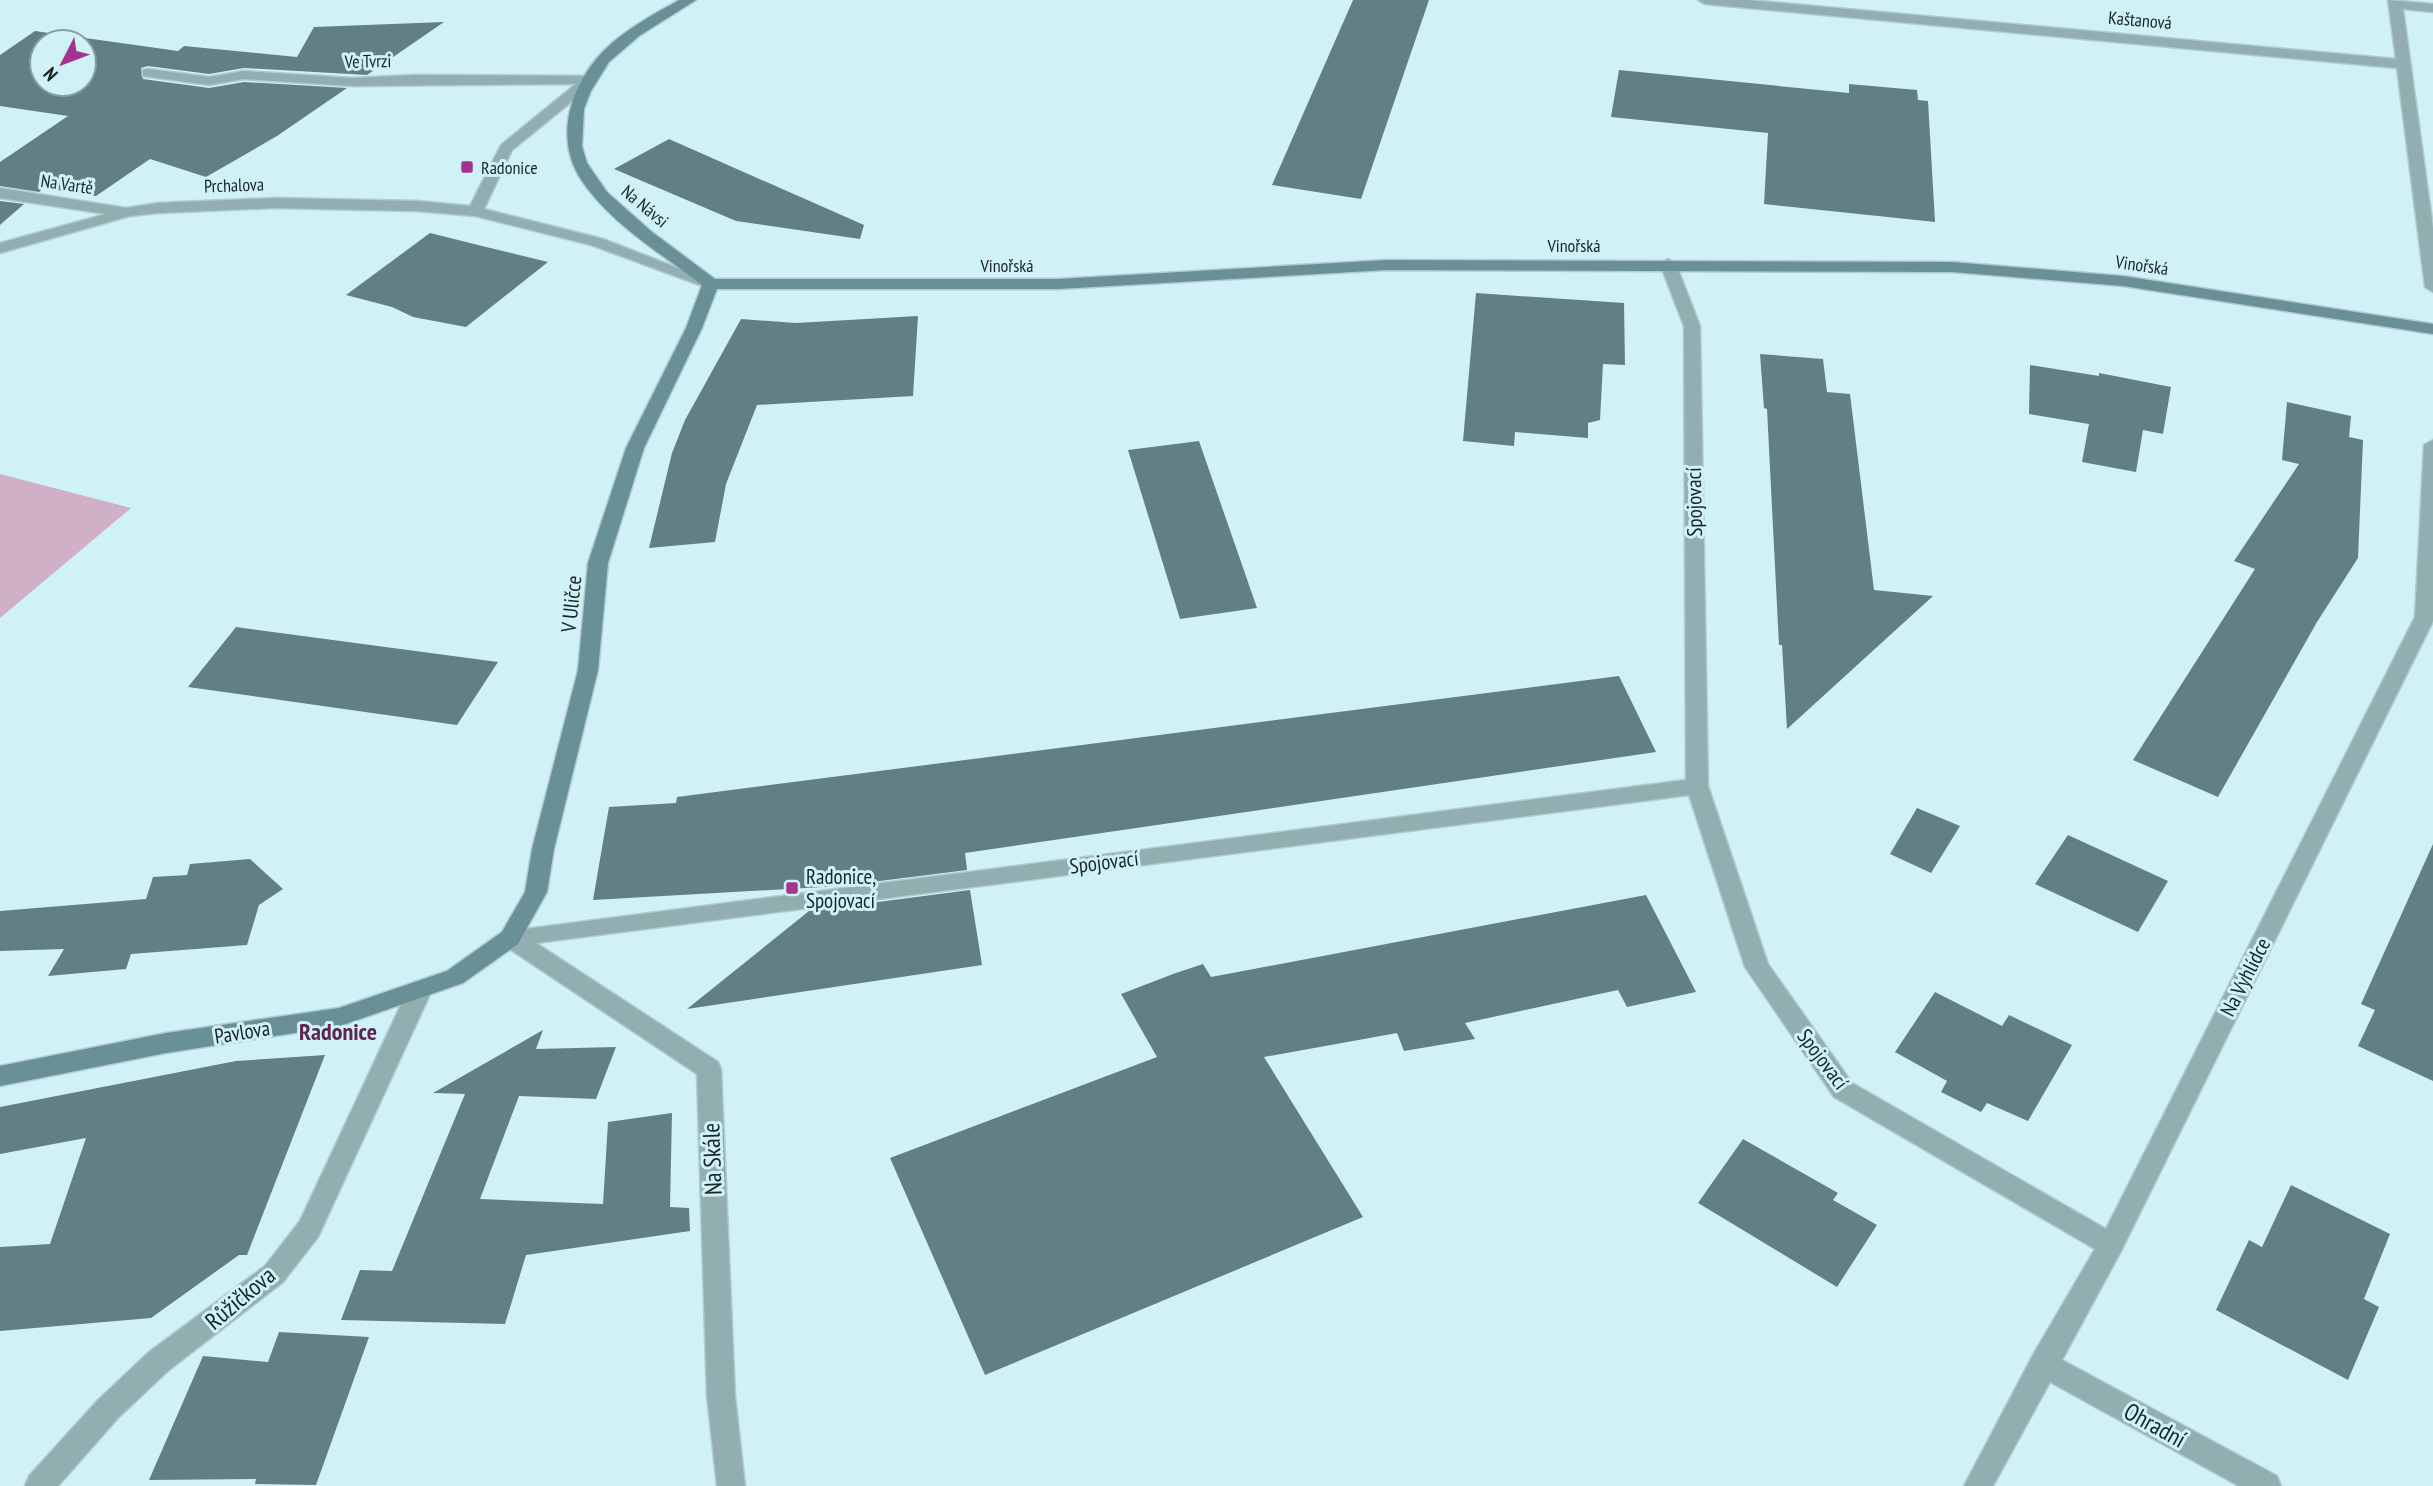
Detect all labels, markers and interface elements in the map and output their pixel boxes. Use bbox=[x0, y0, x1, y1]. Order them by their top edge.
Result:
street label: Kaštanová bbox=[2107, 6, 2173, 34]
north arrow bbox=[28, 28, 98, 98]
street label: Ve Tvrzi bbox=[343, 49, 392, 73]
text: N bbox=[38, 63, 63, 86]
place label: Radonice bbox=[481, 156, 538, 179]
marker: Radonice bbox=[459, 159, 475, 175]
street label: Na Vartě bbox=[39, 169, 95, 199]
street label: Prchalova bbox=[204, 172, 264, 198]
street label: Na Návsi bbox=[617, 180, 673, 232]
street label: Vinořská bbox=[1546, 234, 1601, 257]
street label: Vinořská bbox=[2113, 250, 2170, 280]
street label: Vinořská bbox=[979, 254, 1034, 277]
street label: Spojovací bbox=[1680, 467, 1708, 537]
street label: V Uličce bbox=[554, 574, 587, 635]
street label: Spojovací bbox=[1068, 844, 1140, 880]
place label: Radonice, Spojovací bbox=[806, 863, 876, 914]
marker: Radonice, Spojovací bbox=[784, 880, 800, 896]
street label: Na Vyhlídce bbox=[2214, 933, 2276, 1021]
street label: Pavlova bbox=[212, 1014, 272, 1050]
district label: Radonice bbox=[299, 1016, 377, 1047]
street label: Spojovací bbox=[1791, 1023, 1855, 1095]
street label: Na Skále bbox=[695, 1122, 729, 1196]
street label: Růžičkova bbox=[198, 1260, 282, 1336]
street label: Ohradní bbox=[2119, 1395, 2191, 1455]

